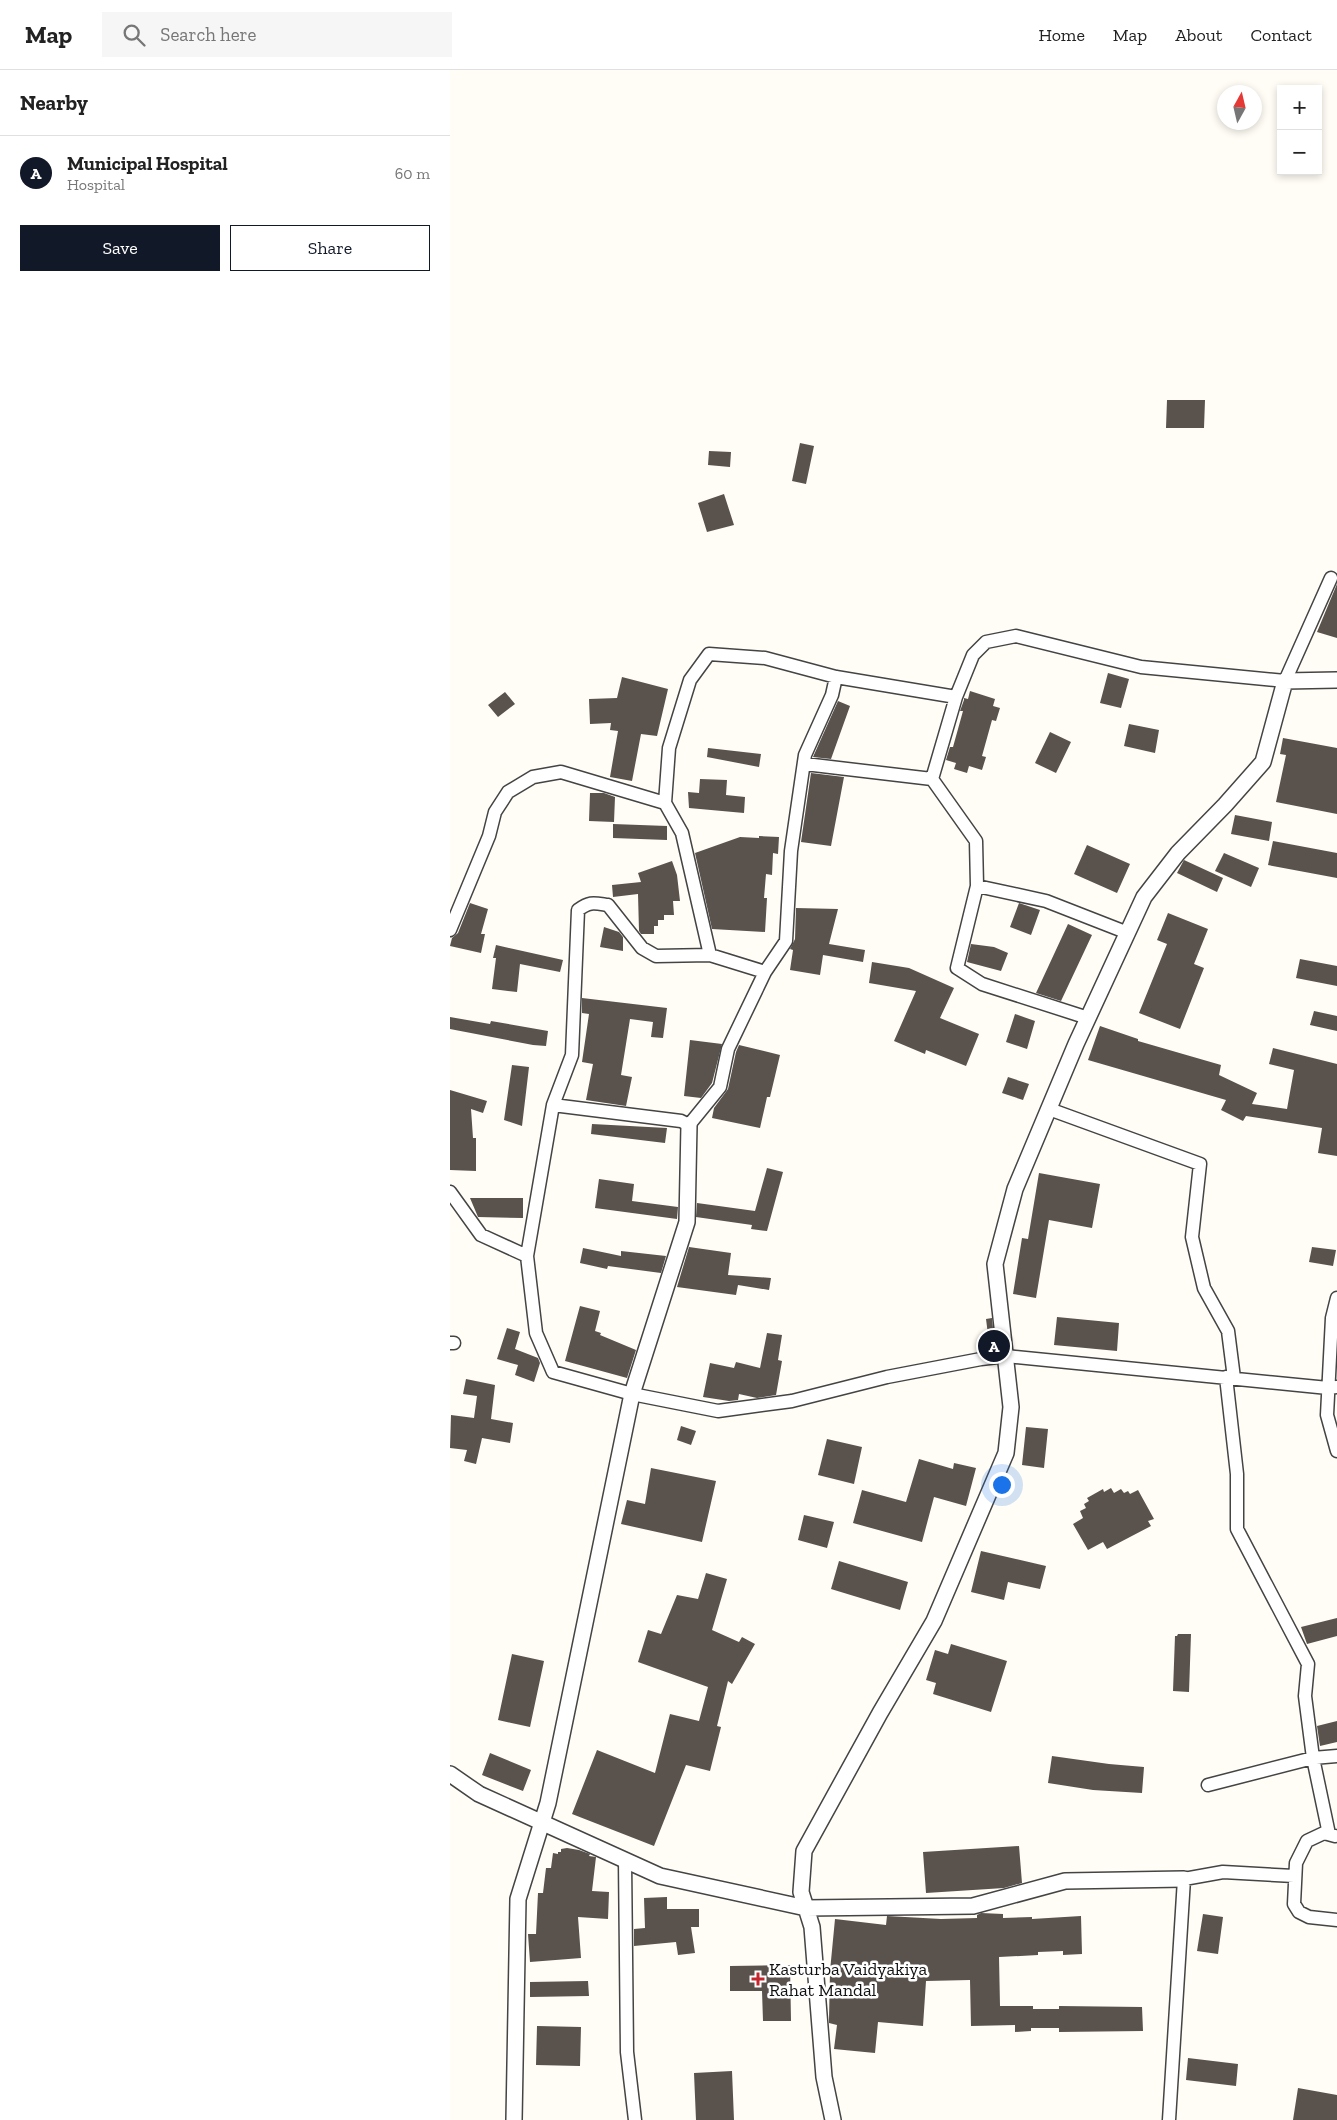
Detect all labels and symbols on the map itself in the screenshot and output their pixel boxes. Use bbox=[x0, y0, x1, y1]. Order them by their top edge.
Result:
north arrow bbox=[1217, 85, 1262, 130]
pin: A bbox=[978, 1327, 1010, 1365]
your location bbox=[989, 1472, 1015, 1498]
place label: Kasturba Vaidyakiya Rahat Mandal bbox=[769, 1958, 927, 2001]
marker: Kasturba Vaidyakiya Rahat Mandal bbox=[751, 1972, 765, 1986]

